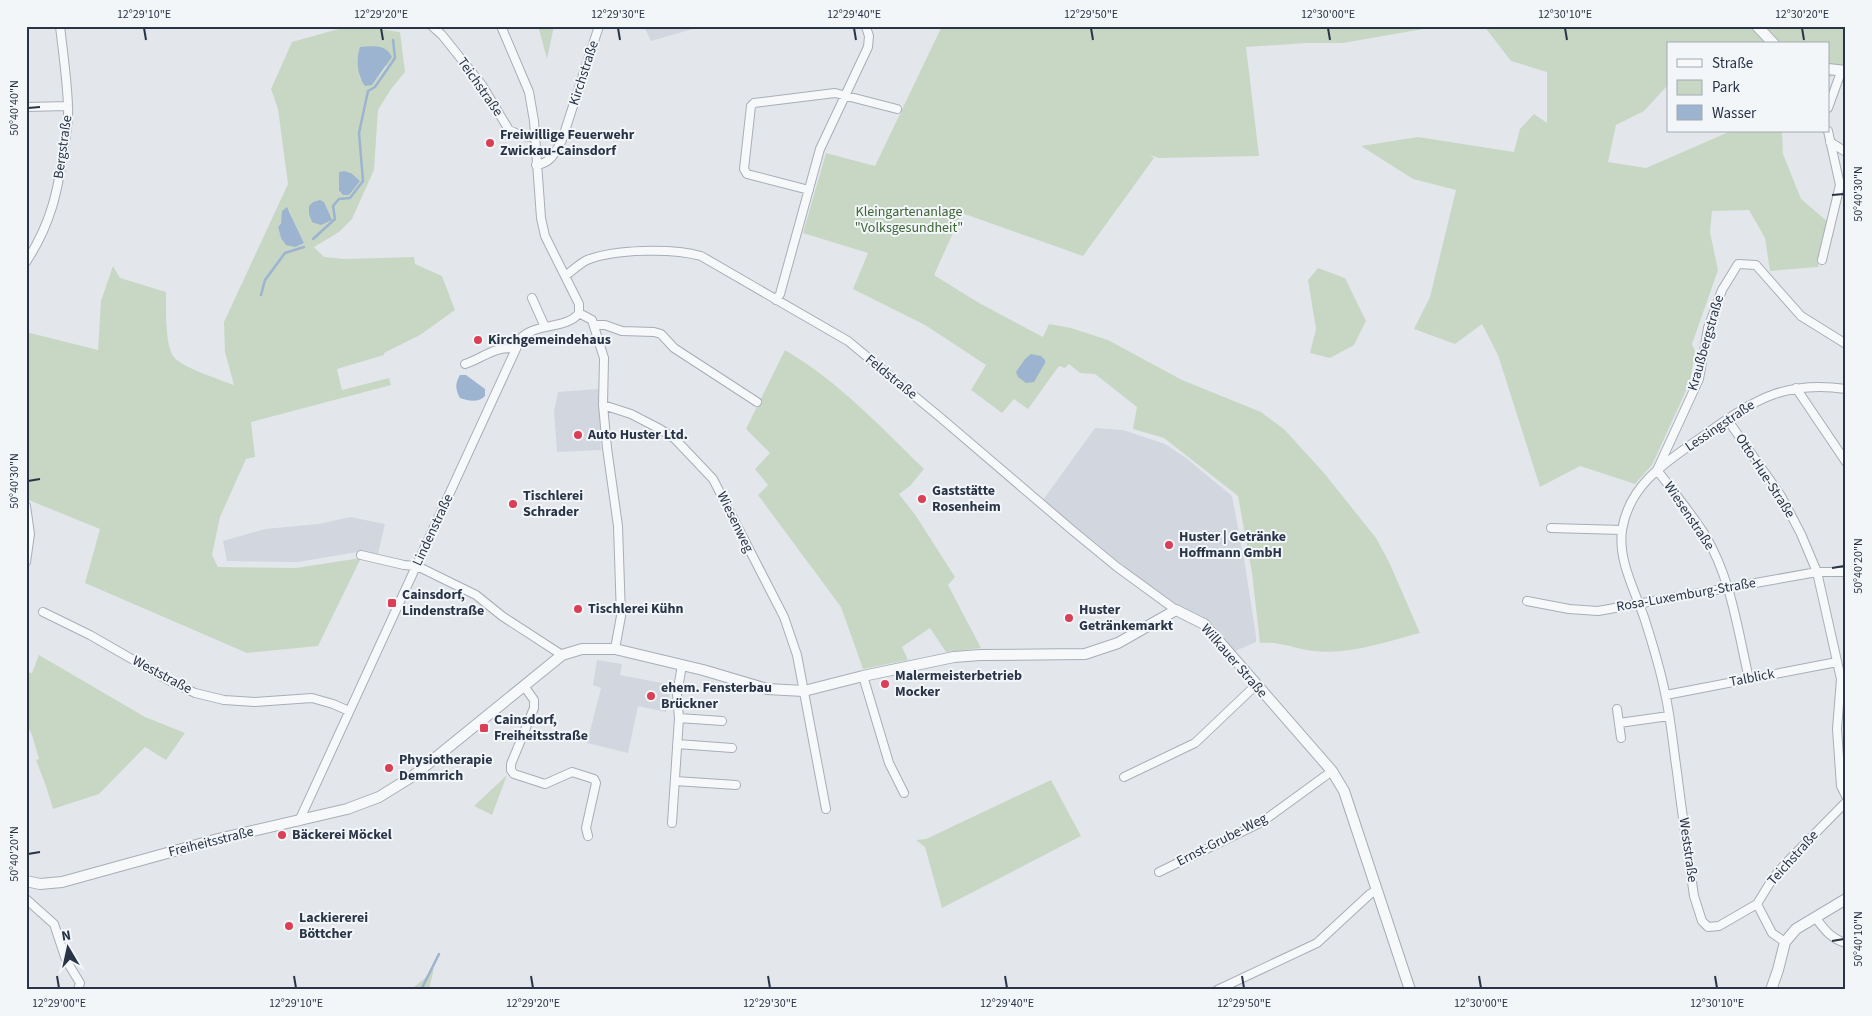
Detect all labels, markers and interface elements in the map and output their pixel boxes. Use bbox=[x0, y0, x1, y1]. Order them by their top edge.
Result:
text: 12°29'10"E bbox=[117, 6, 171, 23]
text: 12°29'20"E bbox=[354, 6, 408, 23]
text: 12°29'30"E bbox=[591, 6, 645, 23]
text: 12°29'40"E bbox=[827, 6, 881, 23]
text: 12°29'50"E bbox=[1064, 6, 1118, 23]
text: 12°30'00"E bbox=[1301, 6, 1355, 23]
text: 12°30'10"E bbox=[1538, 6, 1592, 23]
text: 12°30'20"E bbox=[1775, 6, 1829, 23]
street label: Kirchstraße bbox=[564, 38, 604, 108]
legend bbox=[1667, 42, 1830, 132]
street label: Teichstraße bbox=[452, 53, 508, 121]
text: Straße bbox=[1712, 53, 1753, 74]
text: Park bbox=[1712, 77, 1741, 98]
text: 50°40'40"N bbox=[6, 80, 23, 136]
text: Wasser bbox=[1712, 103, 1757, 124]
street label: Bergstraße bbox=[49, 114, 77, 180]
place label: Freiwillige Feuerwehr Zwickau-Cainsdorf bbox=[500, 125, 635, 161]
marker: Freiwillige Feuerwehr Zwickau-Cainsdorf bbox=[484, 137, 496, 149]
text: 50°40'30"N bbox=[1850, 166, 1867, 222]
park label: Kleingartenanlage "Volksgesundheit" bbox=[855, 202, 963, 238]
street label: Kraußbergstraße bbox=[1683, 293, 1729, 393]
place label: Kirchgemeindehaus bbox=[488, 330, 611, 350]
marker: Kirchgemeindehaus bbox=[472, 334, 484, 346]
street label: Feldstraße bbox=[861, 350, 921, 404]
street label: Lessingstraße bbox=[1681, 395, 1759, 457]
place label: Auto Huster Ltd. bbox=[587, 425, 688, 445]
marker: Auto Huster Ltd. bbox=[572, 429, 584, 441]
street label: Otto-Hue-Straße bbox=[1730, 430, 1800, 522]
text: 50°40'30"N bbox=[6, 453, 23, 509]
street label: Wiesenstraße bbox=[1659, 478, 1719, 554]
place label: Gaststätte Rosenheim bbox=[932, 481, 1001, 517]
place label: Tischlerei Schrader bbox=[523, 486, 583, 522]
street label: Wiesenweg bbox=[712, 488, 758, 556]
street label: Lindenstraße bbox=[408, 491, 458, 569]
marker: Gaststätte Rosenheim bbox=[916, 493, 928, 505]
marker: Tischlerei Schrader bbox=[507, 498, 519, 510]
place label: Huster | Getränke Hoffmann GmbH bbox=[1179, 527, 1286, 563]
text: 50°40'20"N bbox=[1850, 538, 1867, 594]
marker: Huster | Getränke Hoffmann GmbH bbox=[1163, 539, 1175, 551]
street label: Rosa-Luxemburg-Straße bbox=[1615, 573, 1757, 617]
place label: Cainsdorf, Lindenstraße bbox=[402, 585, 484, 621]
marker: Cainsdorf, Lindenstraße bbox=[386, 597, 398, 609]
place label: Tischlerei Kühn bbox=[588, 599, 683, 619]
place label: Huster Getränkemarkt bbox=[1079, 600, 1174, 636]
marker: Tischlerei Kühn bbox=[572, 603, 584, 615]
marker: Huster Getränkemarkt bbox=[1063, 612, 1075, 624]
street label: Wilkauer Straße bbox=[1196, 620, 1272, 703]
street label: Weststraße bbox=[129, 651, 195, 699]
street label: Talblick bbox=[1728, 664, 1776, 692]
place label: Malermeisterbetrieb Mocker bbox=[895, 666, 1022, 702]
place label: ehem. Fensterbau Brückner bbox=[661, 678, 772, 714]
marker: Malermeisterbetrieb Mocker bbox=[879, 678, 891, 690]
marker: ehem. Fensterbau Brückner bbox=[645, 690, 657, 702]
place label: Cainsdorf, Freiheitsstraße bbox=[494, 710, 588, 746]
marker: Cainsdorf, Freiheitsstraße bbox=[478, 722, 490, 734]
place label: Physiotherapie Demmrich bbox=[399, 750, 492, 786]
marker: Physiotherapie Demmrich bbox=[383, 762, 395, 774]
street label: Ernst-Grube-Weg bbox=[1173, 809, 1271, 871]
street label: Weststraße bbox=[1674, 816, 1702, 884]
street label: Freiheitsstraße bbox=[166, 822, 256, 862]
place label: Bäckerei Möckel bbox=[292, 825, 392, 845]
text: 50°40'20"N bbox=[6, 826, 23, 882]
street label: Teichstraße bbox=[1763, 826, 1823, 890]
marker: Bäckerei Möckel bbox=[276, 829, 288, 841]
place label: Lackiererei Böttcher bbox=[299, 908, 368, 944]
text: 50°40'10"N bbox=[1850, 911, 1867, 967]
marker: Lackiererei Böttcher bbox=[283, 920, 295, 932]
north arrow bbox=[42, 924, 92, 974]
text: N bbox=[60, 926, 72, 947]
text: 12°29'00"E bbox=[32, 995, 86, 1012]
text: 12°29'10"E bbox=[269, 995, 323, 1012]
text: 12°29'20"E bbox=[506, 995, 560, 1012]
text: 12°29'30"E bbox=[743, 995, 797, 1012]
text: 12°29'40"E bbox=[980, 995, 1034, 1012]
text: 12°29'50"E bbox=[1217, 995, 1271, 1012]
text: 12°30'00"E bbox=[1454, 995, 1508, 1012]
text: 12°30'10"E bbox=[1690, 995, 1744, 1012]

